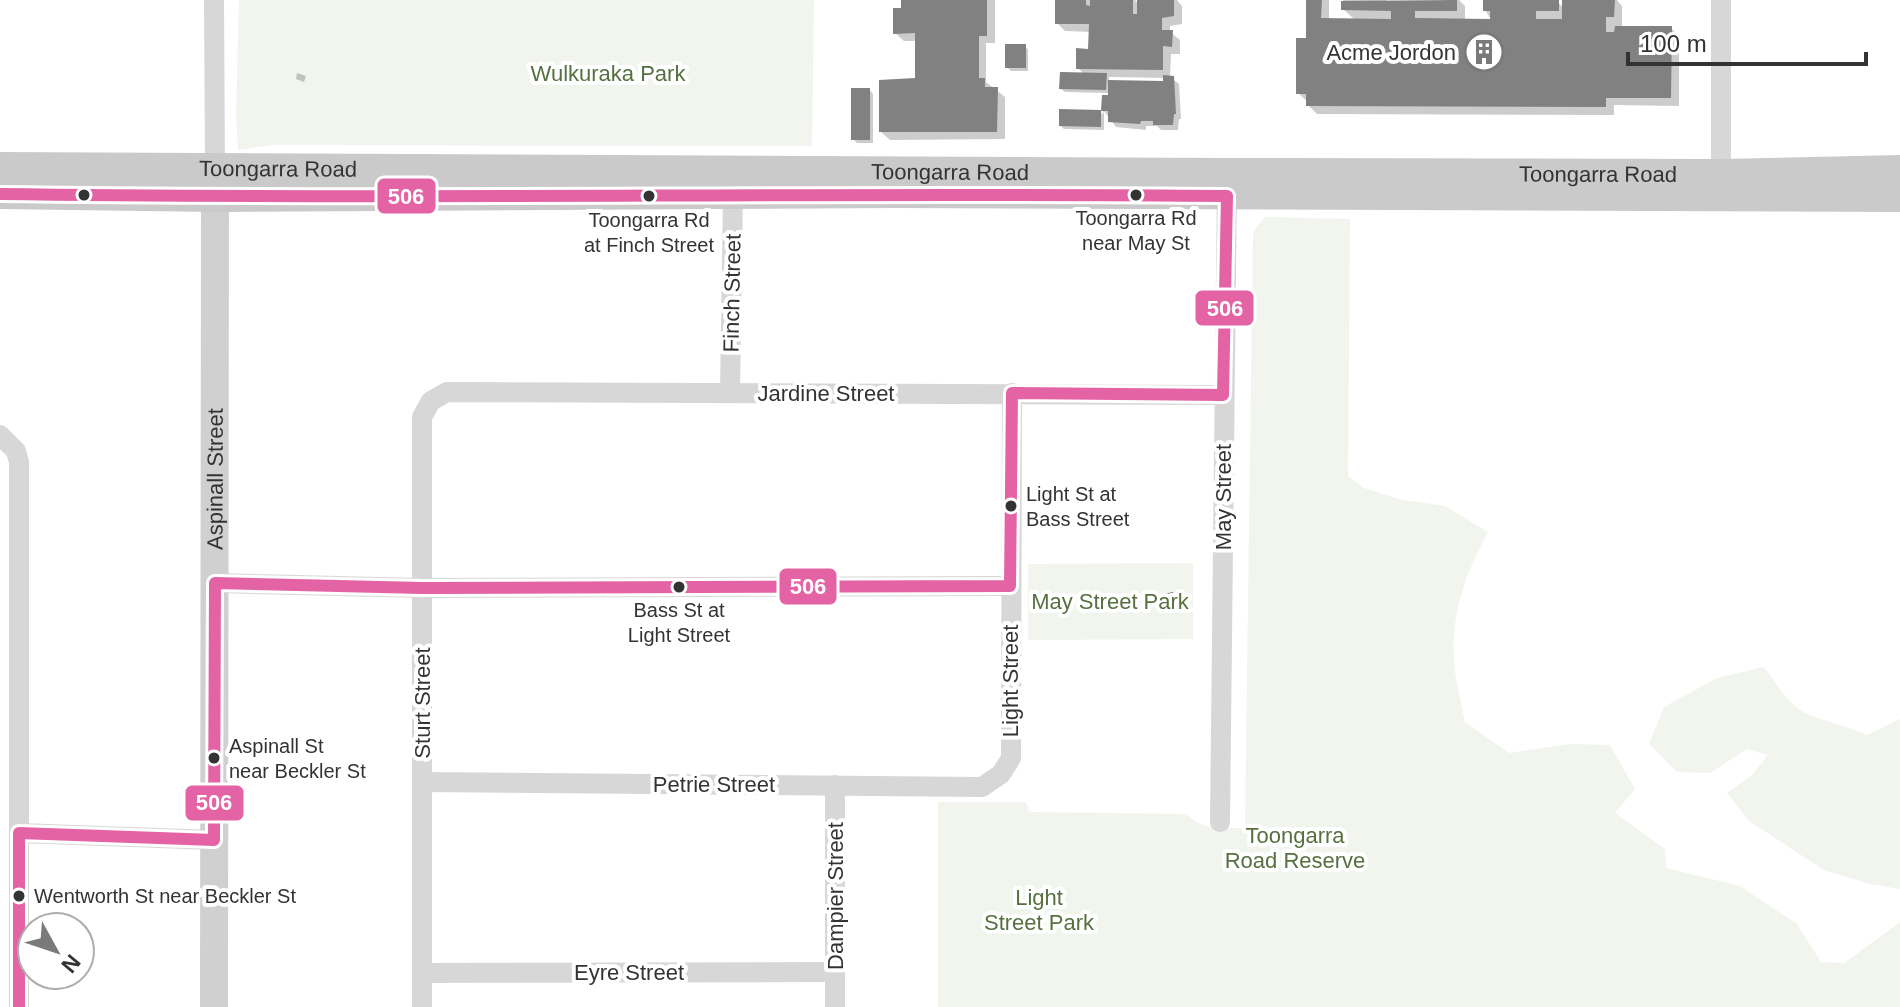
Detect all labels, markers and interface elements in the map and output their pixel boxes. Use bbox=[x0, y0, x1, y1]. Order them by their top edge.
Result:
scale bar bbox=[1628, 16, 1866, 66]
text: 100 m bbox=[1640, 30, 1707, 57]
building icon: Acme Jordon bbox=[1463, 31, 1505, 73]
place label: Acme Jordon bbox=[1326, 40, 1456, 65]
park label: Wulkuraka Park bbox=[531, 61, 686, 86]
street label: Toongarra Road bbox=[199, 155, 357, 181]
street label: Toongarra Road bbox=[871, 159, 1029, 185]
street label: Toongarra Road bbox=[1519, 161, 1677, 186]
line badge: 506 bbox=[376, 177, 437, 215]
text: 506 bbox=[388, 184, 424, 209]
unlabelled marker bbox=[76, 187, 92, 203]
marker: Toongarra Rd near May St bbox=[1128, 187, 1144, 203]
marker: Toongarra Rd at Finch Street bbox=[641, 188, 657, 204]
place label: Toongarra Rd near May St bbox=[1075, 207, 1197, 254]
place label: Toongarra Rd at Finch Street bbox=[584, 209, 714, 256]
street label: Finch Street bbox=[718, 233, 746, 353]
line badge: 506 bbox=[1194, 289, 1255, 327]
text: 506 bbox=[1207, 296, 1243, 321]
street label: Jardine Street bbox=[758, 381, 894, 406]
street label: Aspinall Street bbox=[202, 408, 227, 550]
street label: May Street bbox=[1211, 444, 1236, 550]
place label: Light St at Bass Street bbox=[1026, 483, 1130, 530]
marker: Light St at Bass Street bbox=[1003, 498, 1019, 514]
line badge: 506 bbox=[778, 567, 838, 606]
text: 506 bbox=[790, 574, 826, 599]
marker: Bass St at Light Street bbox=[671, 579, 687, 595]
park label: May Street Park bbox=[1031, 589, 1190, 614]
place label: Bass St at Light Street bbox=[628, 599, 731, 646]
street label: Light Street bbox=[998, 625, 1023, 737]
street label: Sturt Street bbox=[410, 647, 435, 759]
place label: Aspinall St near Beckler St bbox=[229, 735, 366, 782]
marker: Aspinall St near Beckler St bbox=[206, 750, 222, 766]
street label: Petrie Street bbox=[653, 772, 775, 797]
line badge: 506 bbox=[184, 784, 245, 822]
text: 506 bbox=[196, 790, 232, 815]
street label: Dampier Street bbox=[823, 822, 848, 970]
park label: Toongarra Road Reserve bbox=[1225, 823, 1365, 873]
place label: Wentworth St near Beckler St bbox=[34, 885, 296, 907]
park label: Light Street Park bbox=[984, 885, 1095, 935]
marker: Wentworth St near Beckler St bbox=[11, 888, 27, 904]
north arrow bbox=[16, 911, 96, 991]
text: N bbox=[56, 949, 86, 978]
street label: Eyre Street bbox=[574, 960, 684, 985]

